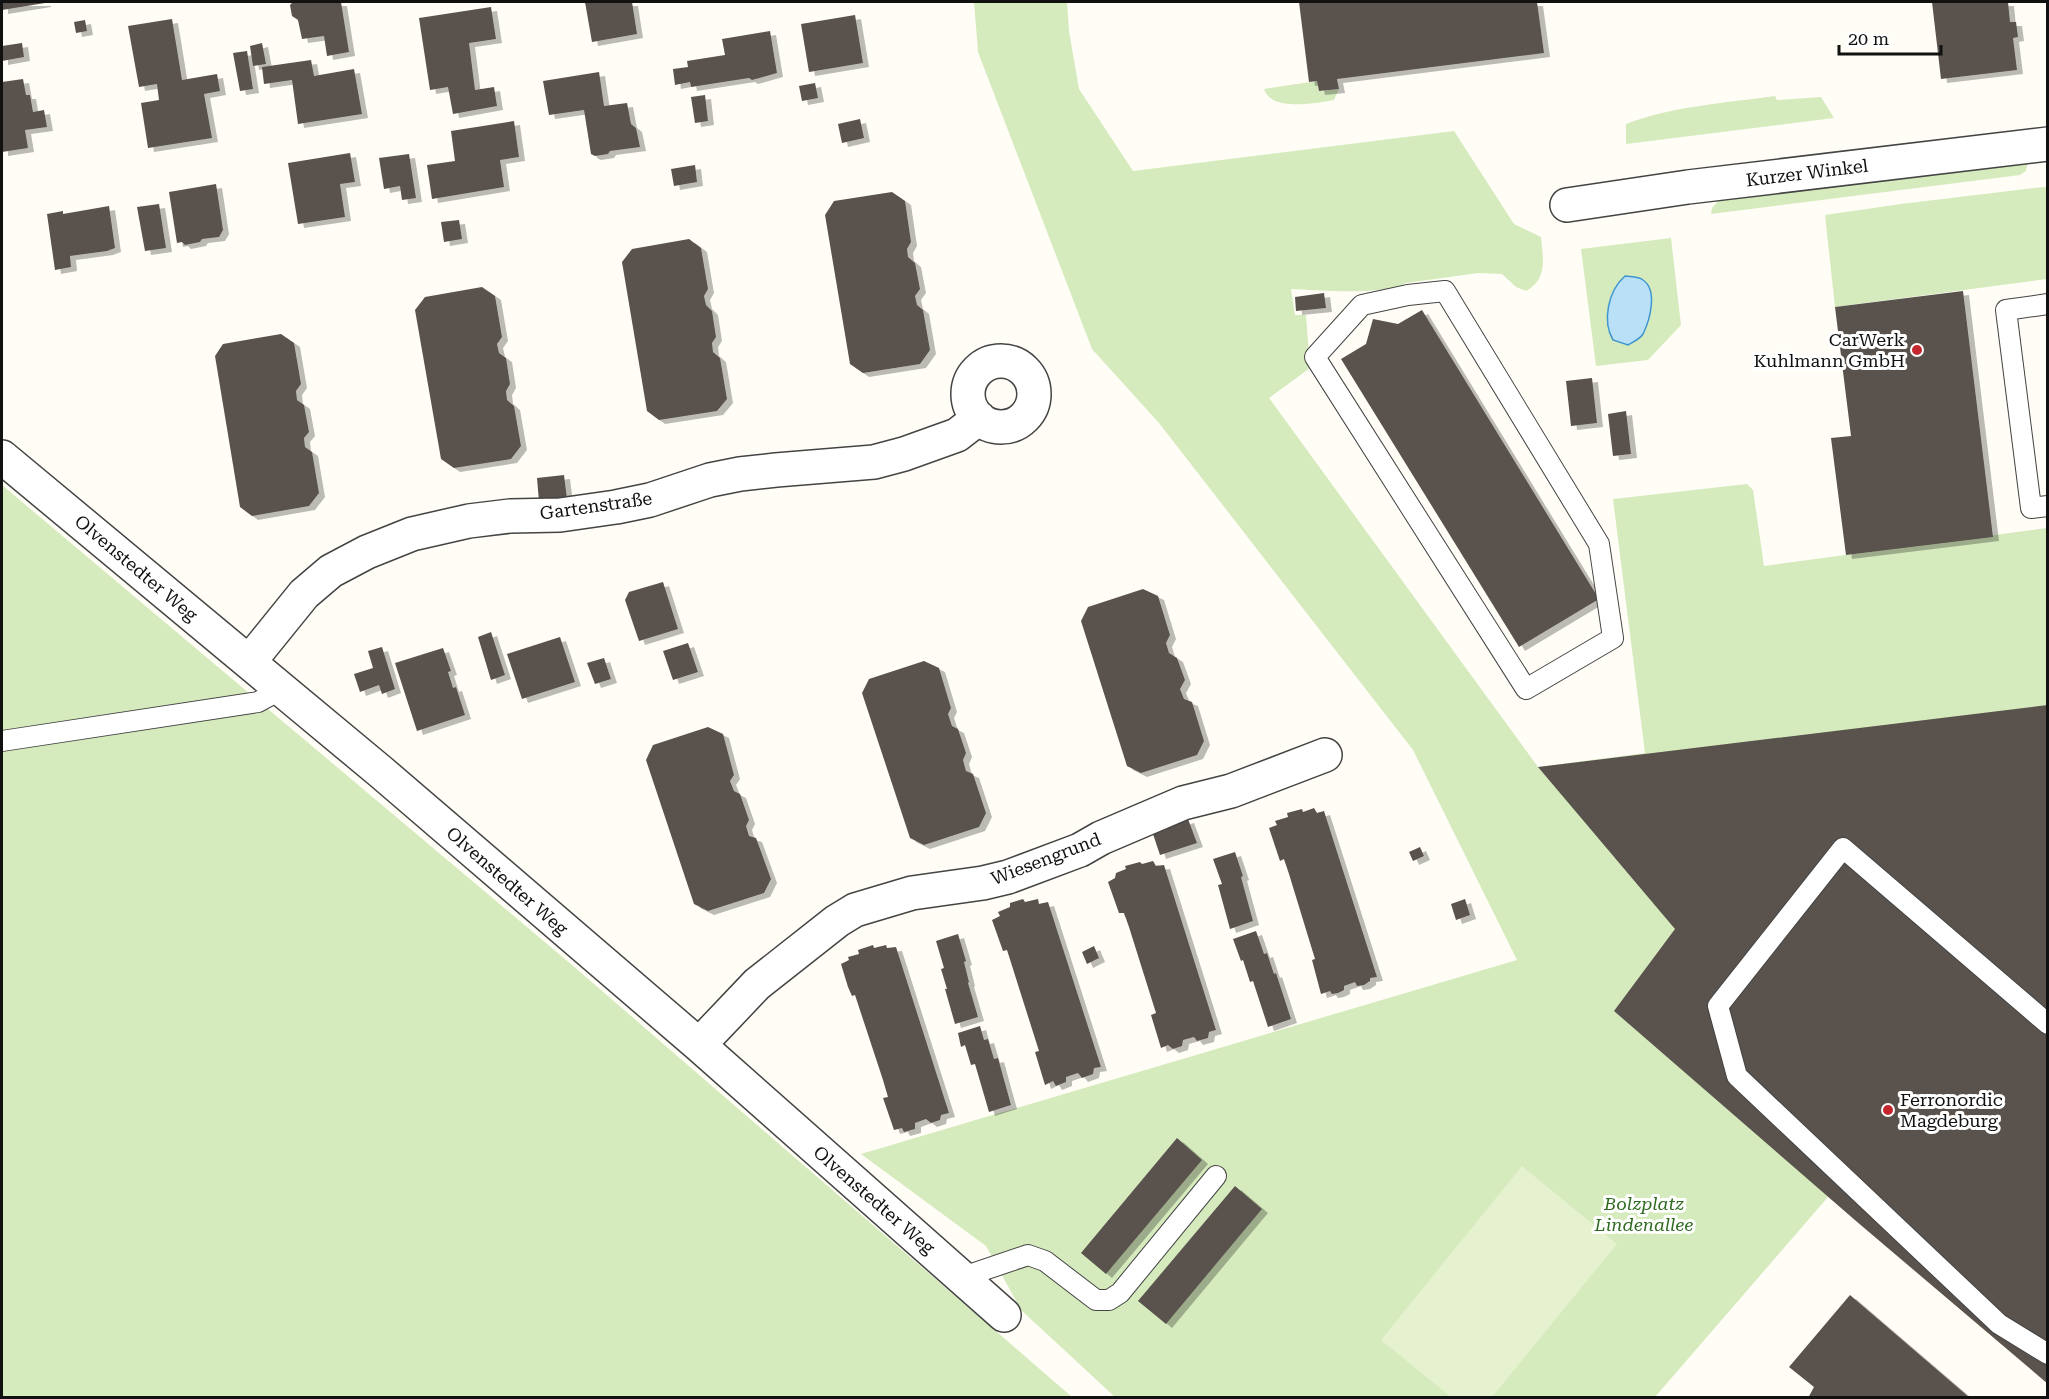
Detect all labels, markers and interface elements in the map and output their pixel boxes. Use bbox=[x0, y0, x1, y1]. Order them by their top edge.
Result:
scale bar bbox=[1839, 18, 1941, 56]
text: 20 m bbox=[1848, 28, 1889, 49]
street label: Kurzer Winkel bbox=[1745, 155, 1870, 190]
place label: CarWerk Kuhlmann GmbH bbox=[1753, 329, 1905, 371]
marker: CarWerk Kuhlmann GmbH bbox=[1910, 343, 1924, 357]
street label: Gartenstraße bbox=[538, 487, 653, 524]
street label: Olvenstedter Weg bbox=[71, 510, 203, 626]
street label: Olvenstedter Weg bbox=[442, 822, 573, 940]
street label: Wiesengrund bbox=[988, 828, 1104, 889]
place label: Ferronordic Magdeburg bbox=[1900, 1089, 2003, 1131]
marker: Ferronordic Magdeburg bbox=[1881, 1103, 1895, 1117]
street label: Olvenstedter Weg bbox=[809, 1141, 940, 1259]
park label: Bolzplatz Lindenallee bbox=[1594, 1193, 1693, 1235]

